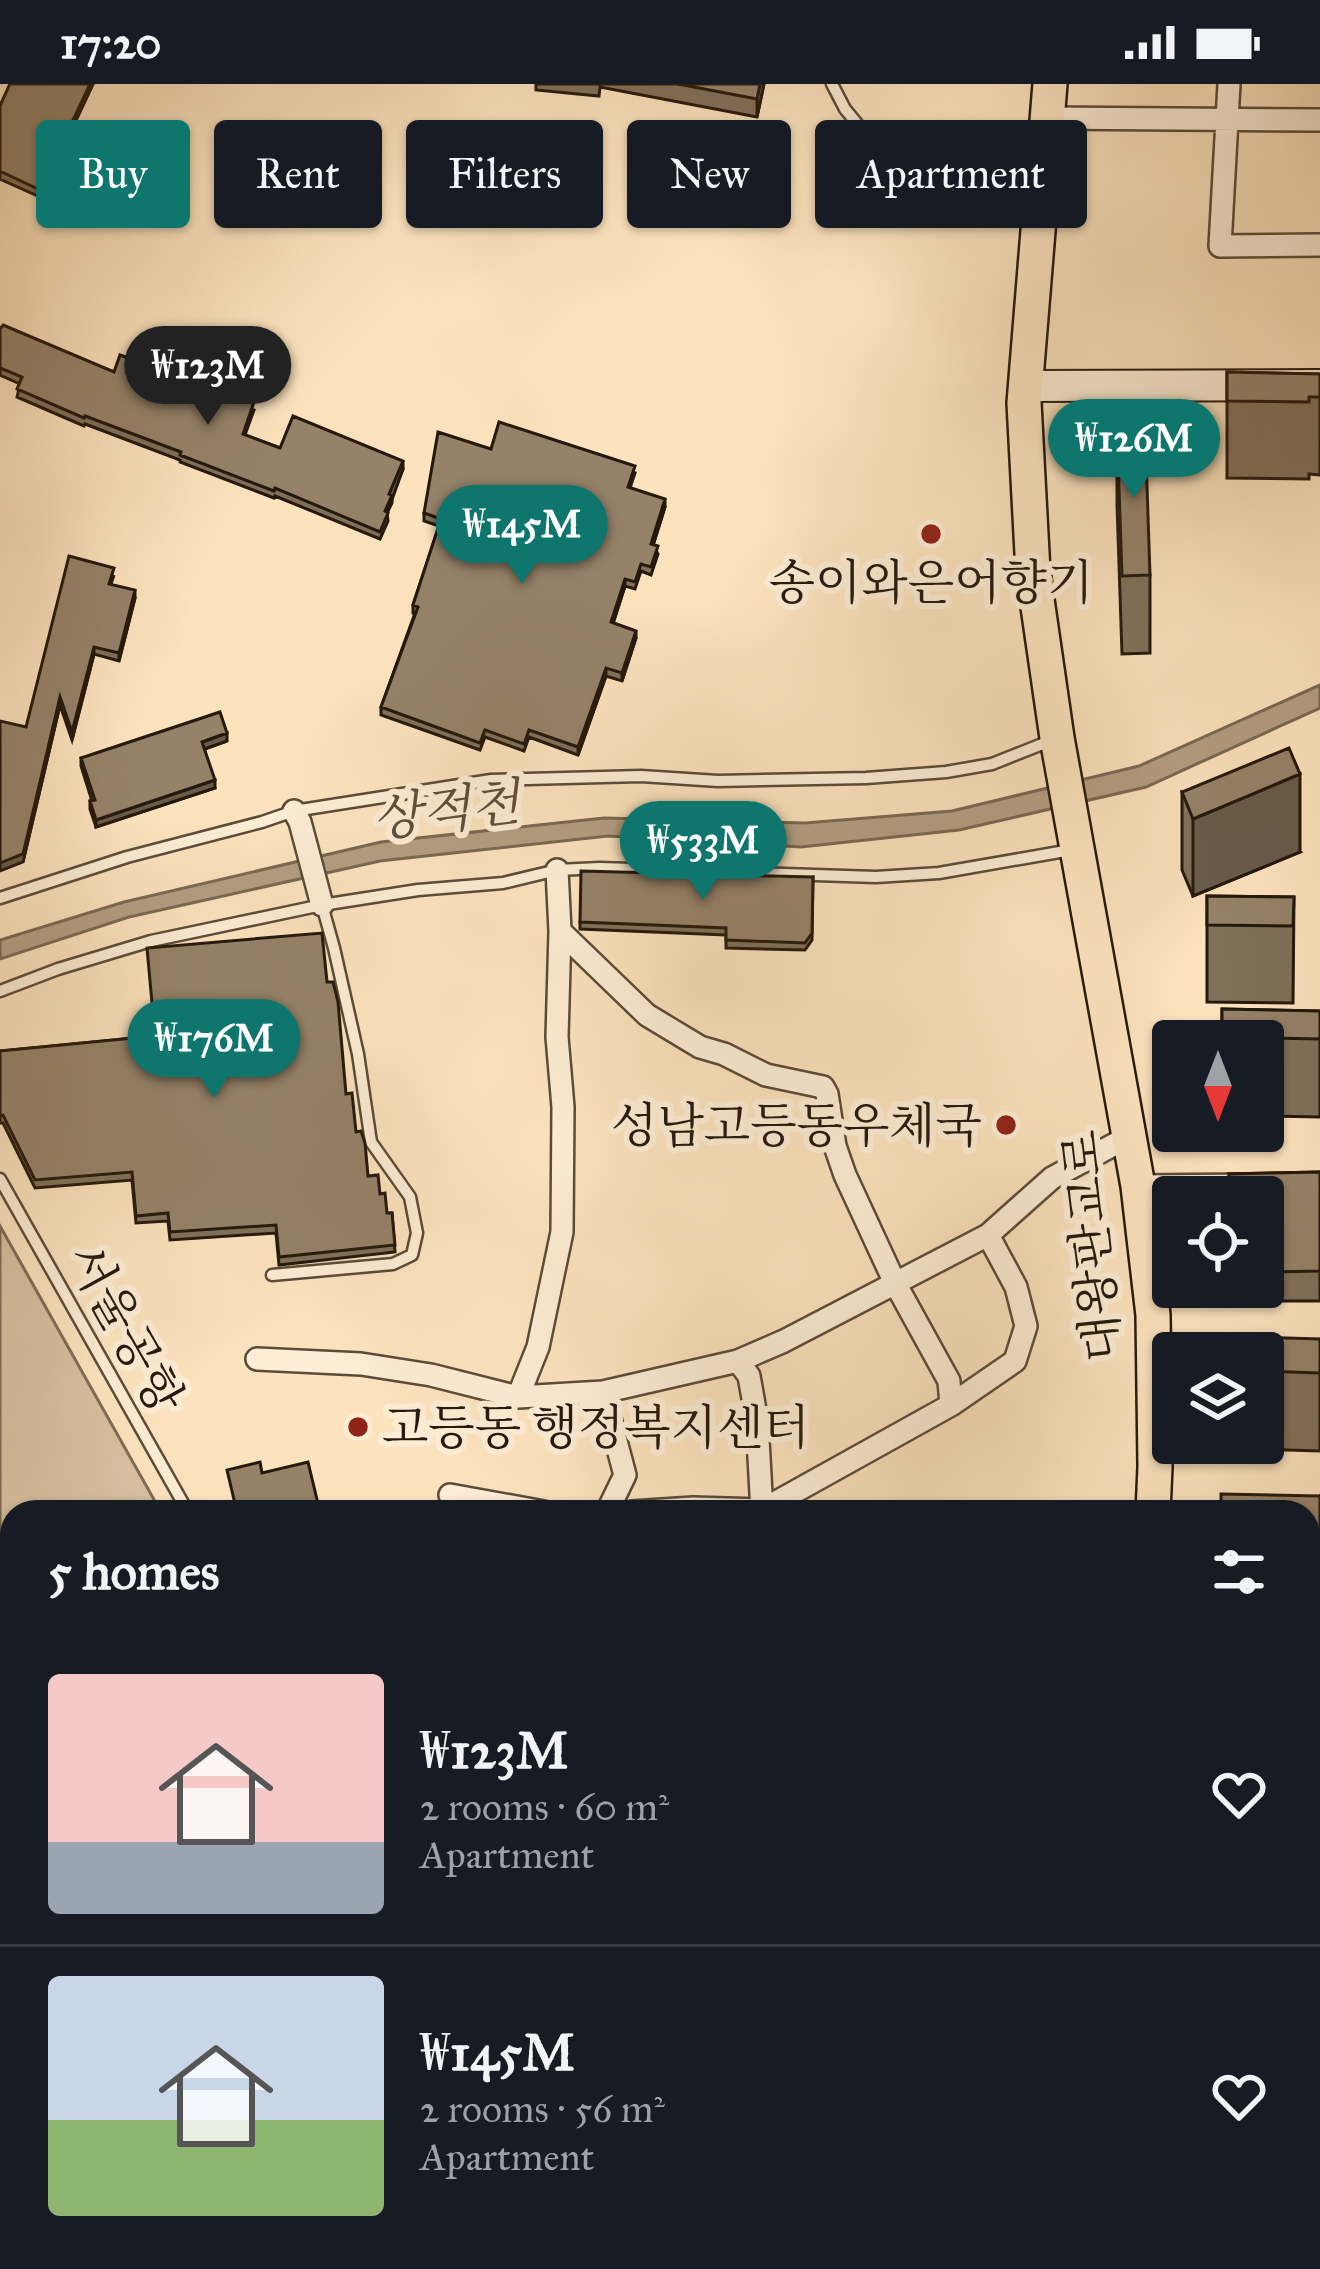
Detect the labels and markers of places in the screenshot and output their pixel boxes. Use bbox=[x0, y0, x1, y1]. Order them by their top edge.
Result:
pin: ₩123M bbox=[124, 326, 292, 428]
pin: ₩126M bbox=[1050, 399, 1218, 501]
pin: ₩145M bbox=[438, 485, 606, 587]
marker: 송이와은어향기 bbox=[918, 521, 944, 547]
place label: 송이와은어향기 bbox=[769, 553, 1093, 612]
pin: ₩533M bbox=[619, 801, 787, 903]
pin: ₩176M bbox=[130, 999, 298, 1101]
place label: 성남고등동우체국 bbox=[611, 1096, 982, 1155]
marker: 성남고등동우체국 bbox=[993, 1112, 1019, 1138]
place label: 고등동 행정복지센터 bbox=[382, 1398, 810, 1457]
marker: 고등동 행정복지센터 bbox=[345, 1414, 371, 1440]

